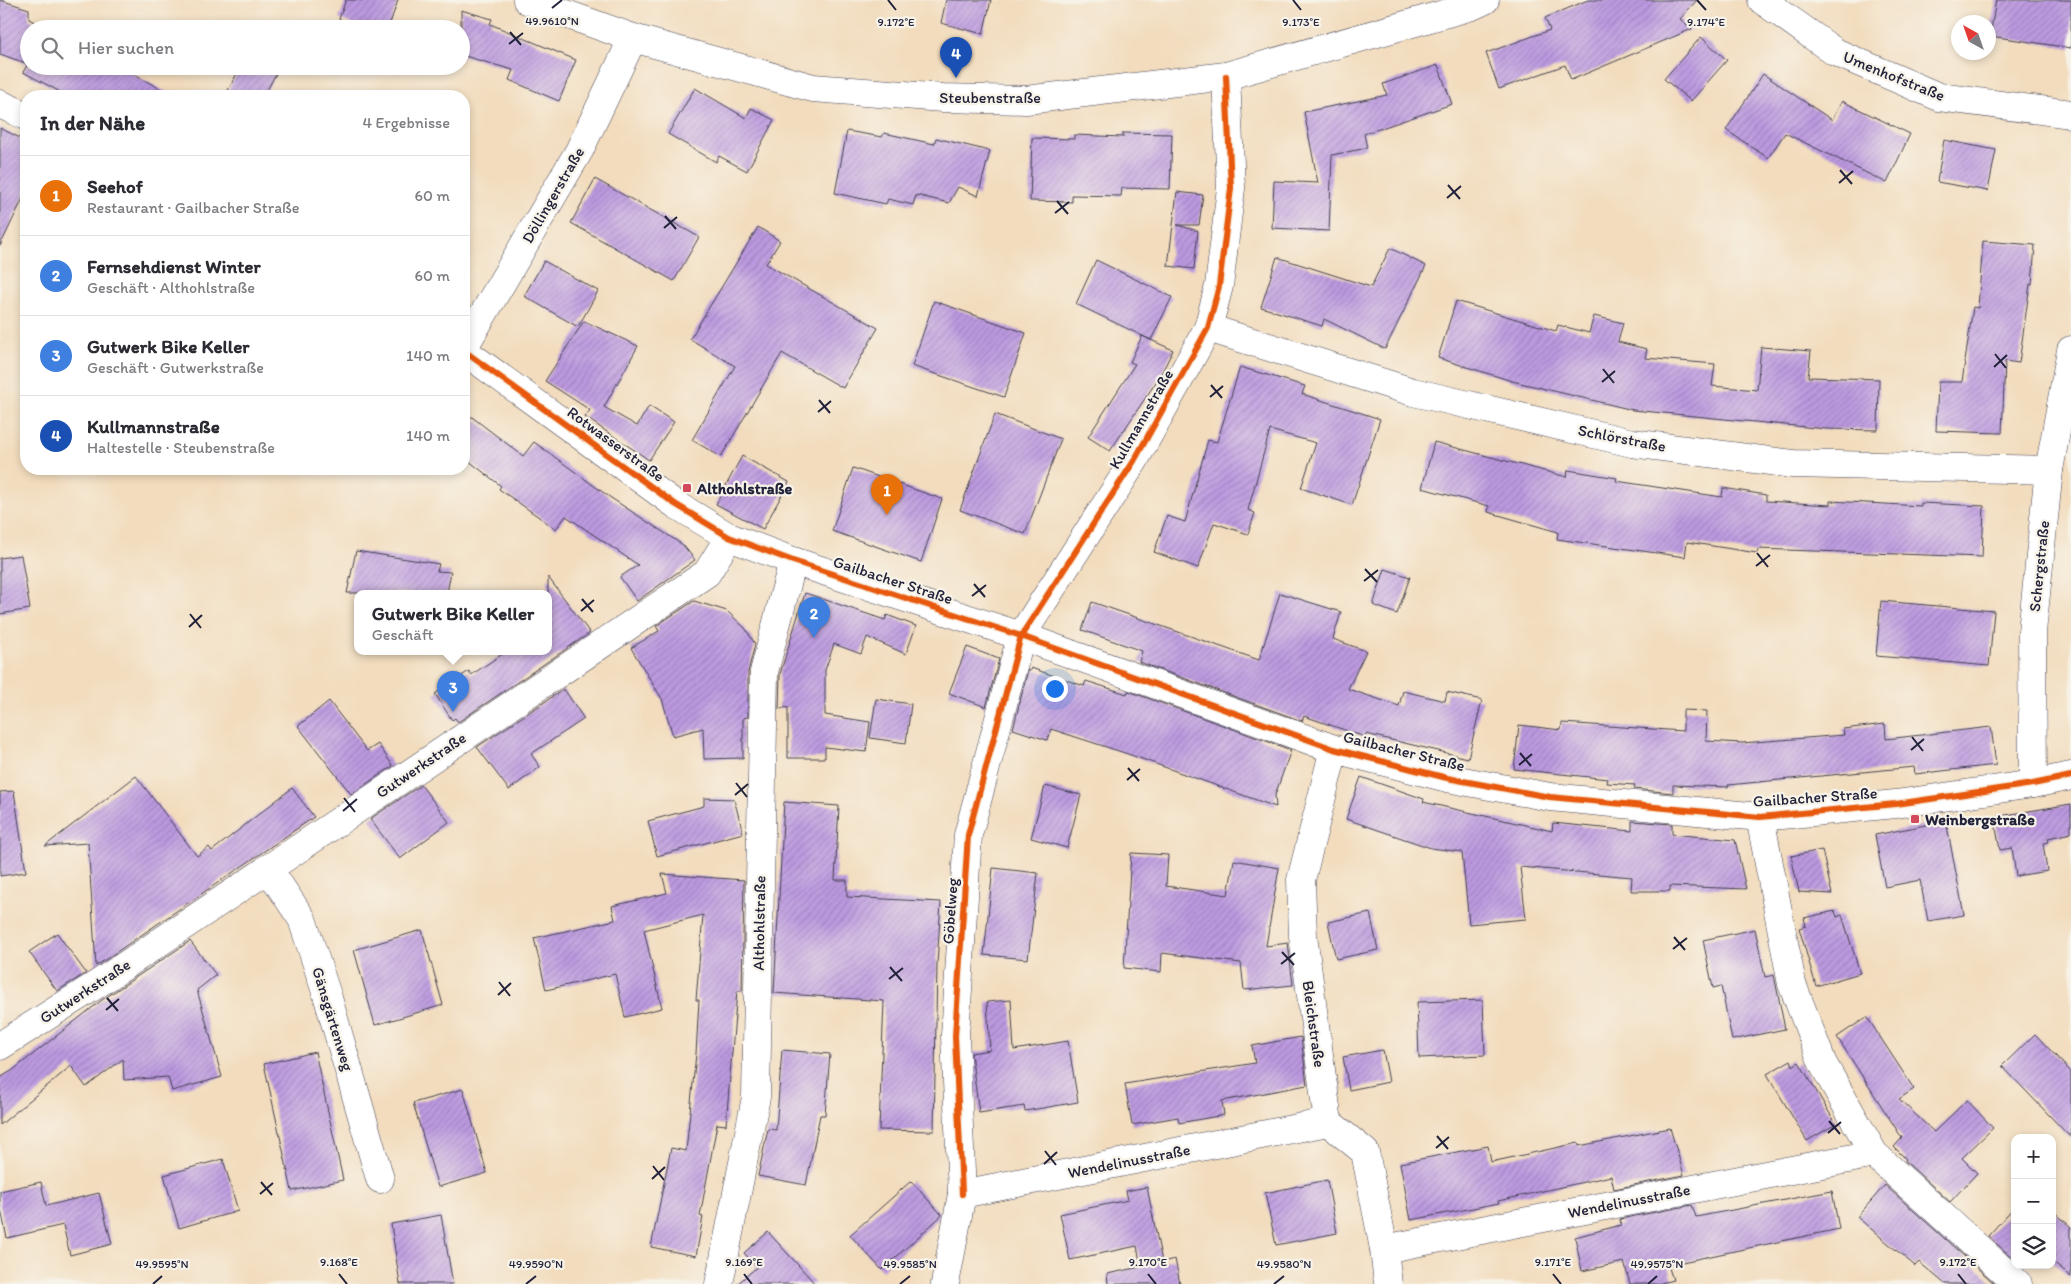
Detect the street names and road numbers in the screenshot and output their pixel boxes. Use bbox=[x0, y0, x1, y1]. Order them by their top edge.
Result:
street label: Umenhofstraße bbox=[1840, 47, 1948, 105]
street label: Steubenstraße bbox=[939, 88, 1041, 107]
street label: Döllingerstraße bbox=[518, 144, 588, 246]
street label: Kullmannstraße bbox=[1105, 366, 1177, 472]
street label: Rotwasserstraße bbox=[564, 402, 668, 486]
street label: Schlörstraße bbox=[1577, 420, 1667, 456]
street label: Schergstraße bbox=[2025, 519, 2053, 613]
street label: Gailbacher Straße bbox=[831, 552, 956, 608]
street label: Gailbacher Straße bbox=[1341, 727, 1467, 775]
street label: Gutwerkstraße bbox=[372, 728, 470, 802]
street label: Gailbacher Straße bbox=[1752, 783, 1878, 811]
street label: Althohlstraße bbox=[749, 875, 769, 971]
street label: Göbelweg bbox=[938, 876, 962, 945]
street label: Gutwerkstraße bbox=[36, 955, 134, 1027]
street label: Gänsgärtenweg bbox=[308, 965, 358, 1074]
street label: Bleichstraße bbox=[1298, 979, 1330, 1069]
street label: Wendelinusstraße bbox=[1066, 1140, 1192, 1182]
street label: Wendelinusstraße bbox=[1566, 1180, 1692, 1222]

